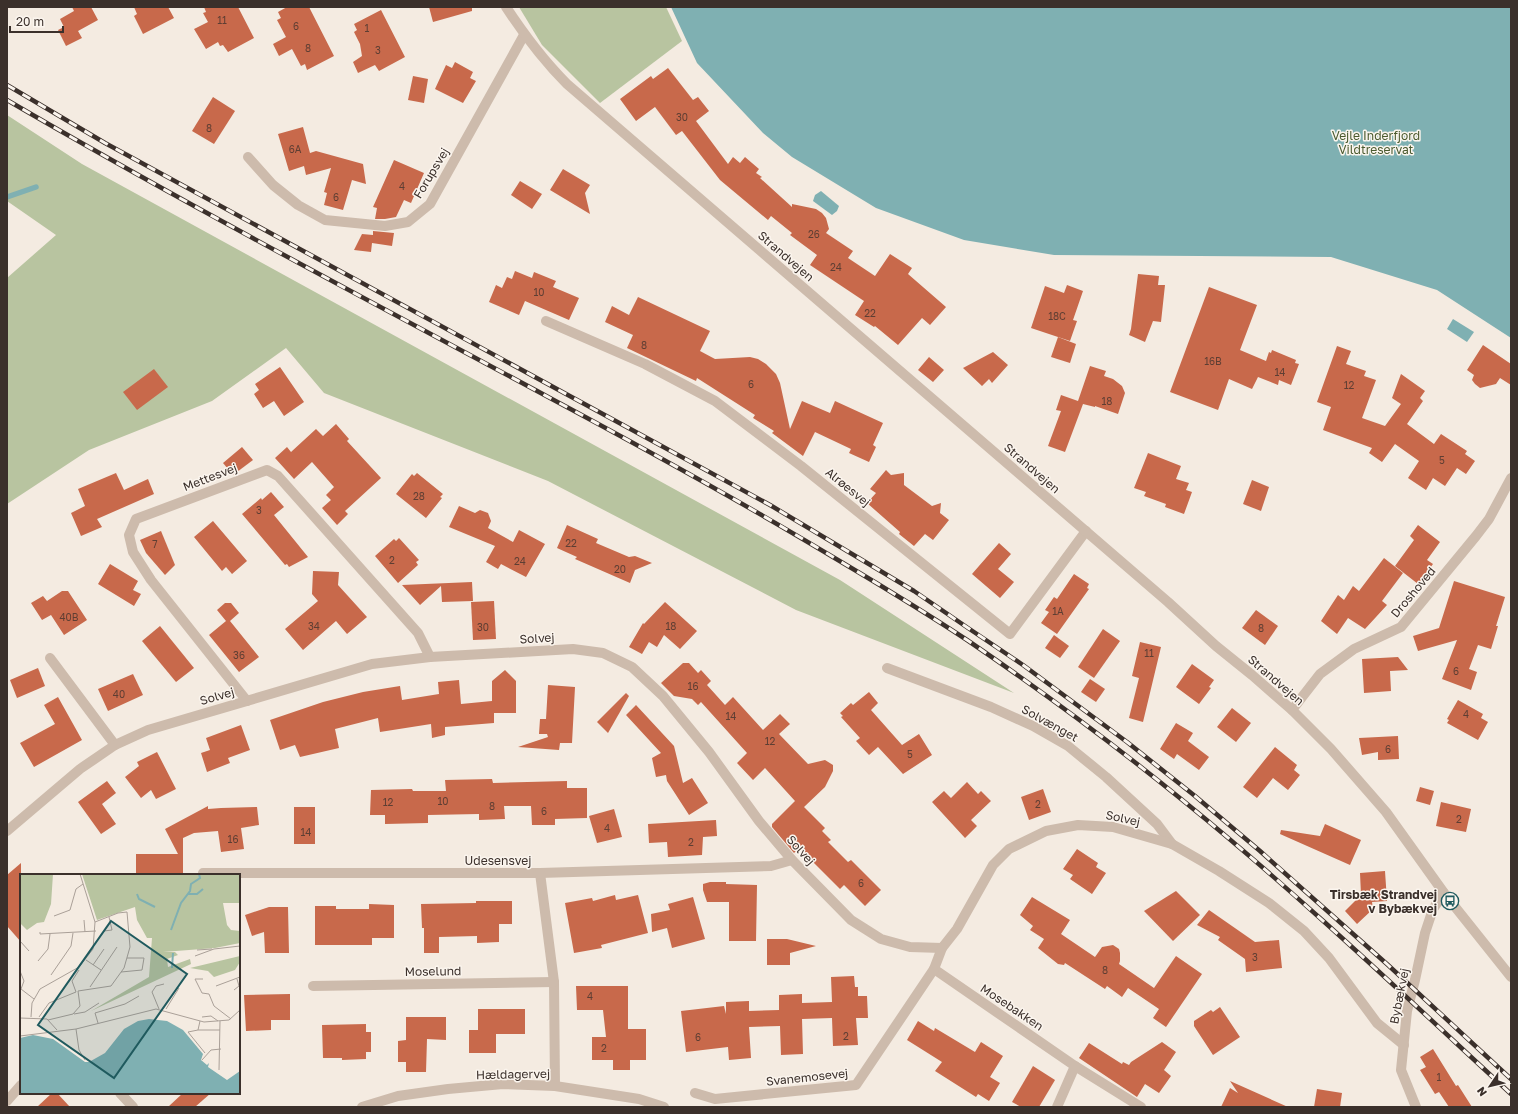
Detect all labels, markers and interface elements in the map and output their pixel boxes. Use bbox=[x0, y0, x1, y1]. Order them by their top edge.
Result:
scale bar bbox=[10, 8, 63, 34]
text: 20 m bbox=[16, 14, 44, 29]
house number: 11 bbox=[217, 14, 227, 26]
house number: 6 bbox=[293, 20, 299, 32]
house number: 1 bbox=[365, 22, 370, 34]
house number: 8 bbox=[305, 42, 311, 54]
house number: 3 bbox=[375, 44, 381, 56]
house number: 30 bbox=[676, 111, 688, 123]
house number: 8 bbox=[206, 122, 212, 134]
park label: Vejle Inderfjord Vildtreservat bbox=[1332, 128, 1420, 157]
house number: 6A bbox=[289, 143, 302, 155]
street label: Forupsvej bbox=[410, 145, 452, 201]
house number: 4 bbox=[399, 180, 405, 192]
house number: 6 bbox=[333, 191, 339, 203]
street label: Strandvejen bbox=[755, 228, 817, 284]
house number: 26 bbox=[808, 228, 820, 240]
house number: 24 bbox=[830, 261, 842, 273]
house number: 10 bbox=[533, 286, 545, 298]
house number: 22 bbox=[864, 307, 876, 319]
house number: 18C bbox=[1048, 310, 1066, 322]
house number: 8 bbox=[641, 339, 647, 351]
house number: 16B bbox=[1204, 355, 1222, 367]
house number: 14 bbox=[1275, 366, 1285, 378]
house number: 6 bbox=[748, 378, 754, 390]
house number: 12 bbox=[1344, 379, 1355, 391]
house number: 18 bbox=[1102, 395, 1112, 407]
street label: Strandvejen bbox=[1001, 440, 1063, 496]
house number: 5 bbox=[1439, 454, 1445, 466]
street label: Mettesvej bbox=[181, 460, 239, 494]
street label: Alrøesvej bbox=[823, 464, 873, 510]
house number: 28 bbox=[413, 490, 425, 502]
house number: 3 bbox=[256, 504, 262, 516]
house number: 22 bbox=[565, 537, 577, 549]
house number: 7 bbox=[152, 538, 158, 550]
house number: 2 bbox=[389, 554, 395, 566]
house number: 24 bbox=[514, 555, 526, 567]
house number: 20 bbox=[614, 563, 626, 575]
street label: Droshoved bbox=[1387, 564, 1439, 620]
house number: 1A bbox=[1052, 605, 1064, 617]
house number: 40B bbox=[60, 611, 79, 623]
house number: 34 bbox=[308, 620, 320, 632]
house number: 18 bbox=[666, 620, 676, 632]
house number: 30 bbox=[477, 621, 489, 633]
house number: 8 bbox=[1258, 622, 1264, 634]
street label: Solvej bbox=[519, 630, 555, 646]
house number: 11 bbox=[1144, 647, 1154, 659]
house number: 36 bbox=[233, 649, 245, 661]
street label: Strandvejen bbox=[1245, 652, 1307, 708]
house number: 6 bbox=[1453, 665, 1459, 677]
house number: 16 bbox=[688, 680, 698, 692]
street label: Solvej bbox=[198, 684, 236, 708]
house number: 40 bbox=[113, 688, 125, 700]
street label: Solvænget bbox=[1019, 701, 1081, 745]
house number: 4 bbox=[1463, 708, 1469, 720]
house number: 14 bbox=[726, 710, 736, 722]
house number: 12 bbox=[765, 735, 776, 747]
house number: 6 bbox=[1385, 743, 1391, 755]
house number: 5 bbox=[907, 748, 913, 760]
house number: 10 bbox=[437, 795, 449, 807]
house number: 12 bbox=[383, 796, 394, 808]
house number: 2 bbox=[1035, 798, 1041, 810]
house number: 8 bbox=[489, 800, 495, 812]
house number: 6 bbox=[541, 805, 547, 817]
street label: Solvej bbox=[1104, 807, 1142, 829]
house number: 2 bbox=[1456, 813, 1462, 825]
house number: 4 bbox=[604, 822, 610, 834]
house number: 14 bbox=[301, 826, 311, 838]
street label: Solvej bbox=[784, 832, 818, 868]
house number: 16 bbox=[228, 833, 238, 845]
house number: 2 bbox=[688, 836, 694, 848]
street label: Udesensvej bbox=[465, 853, 531, 868]
inset map bbox=[20, 874, 240, 1094]
house number: 6 bbox=[858, 877, 864, 889]
place label: Tirsbæk Strandvej v Bybækvej bbox=[1330, 887, 1437, 916]
bus stop icon: Tirsbæk Strandvej v Bybækvej bbox=[1440, 891, 1460, 911]
house number: 3 bbox=[1252, 951, 1258, 963]
street label: Moselund bbox=[405, 963, 461, 979]
house number: 8 bbox=[1102, 964, 1108, 976]
street label: Bybækvej bbox=[1386, 967, 1412, 1025]
street label: Mosebakken bbox=[978, 980, 1046, 1034]
house number: 4 bbox=[587, 990, 593, 1002]
house number: 2 bbox=[843, 1030, 849, 1042]
house number: 6 bbox=[695, 1031, 701, 1043]
house number: 2 bbox=[601, 1042, 607, 1054]
street label: Svanemosevej bbox=[765, 1065, 849, 1089]
street label: Hældagervej bbox=[476, 1066, 550, 1082]
north arrow bbox=[1470, 1066, 1510, 1106]
house number: 1 bbox=[1437, 1071, 1442, 1083]
text: N bbox=[1474, 1085, 1489, 1099]

